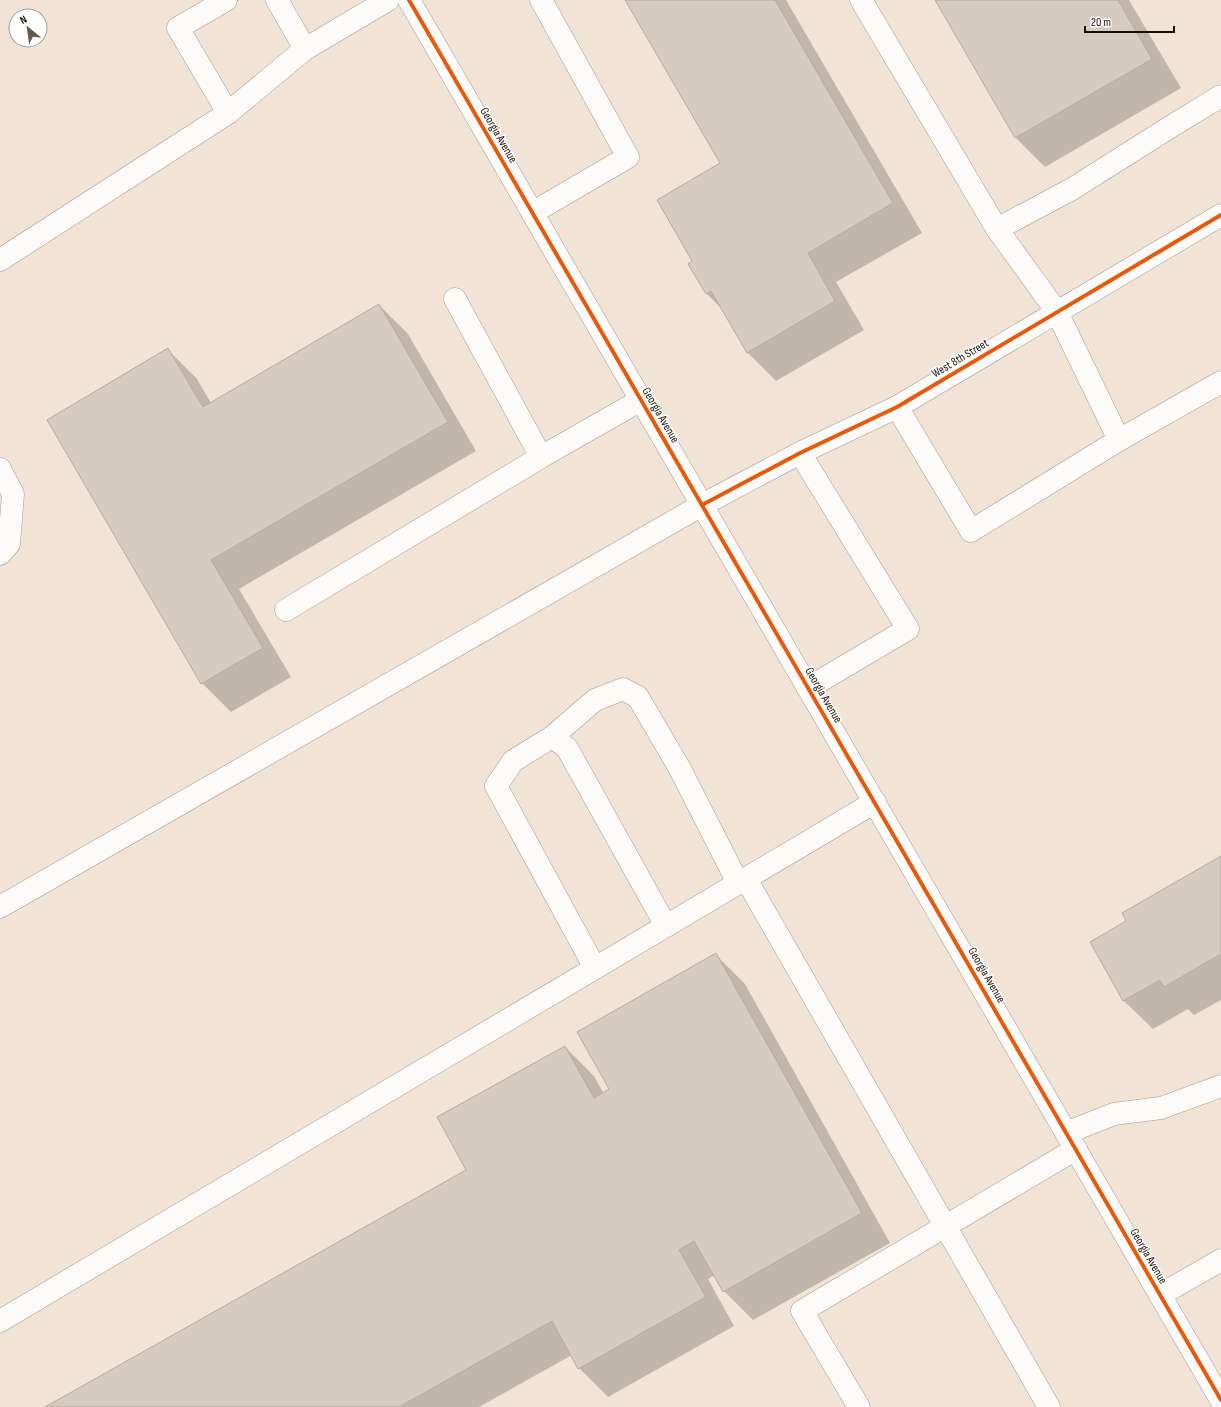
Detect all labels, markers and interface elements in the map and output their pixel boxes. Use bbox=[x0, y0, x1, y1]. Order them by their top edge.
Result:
north arrow bbox=[8, 8, 48, 48]
scale bar bbox=[1085, 8, 1174, 34]
text: N bbox=[18, 13, 29, 27]
text: 20 m bbox=[1091, 15, 1111, 30]
street label: Georgia Avenue bbox=[477, 105, 521, 166]
street label: West 8th Street bbox=[929, 335, 992, 381]
street label: Georgia Avenue bbox=[639, 385, 683, 446]
street label: Georgia Avenue bbox=[802, 665, 846, 726]
street label: Georgia Avenue bbox=[965, 945, 1009, 1006]
street label: Georgia Avenue bbox=[1127, 1226, 1171, 1287]

